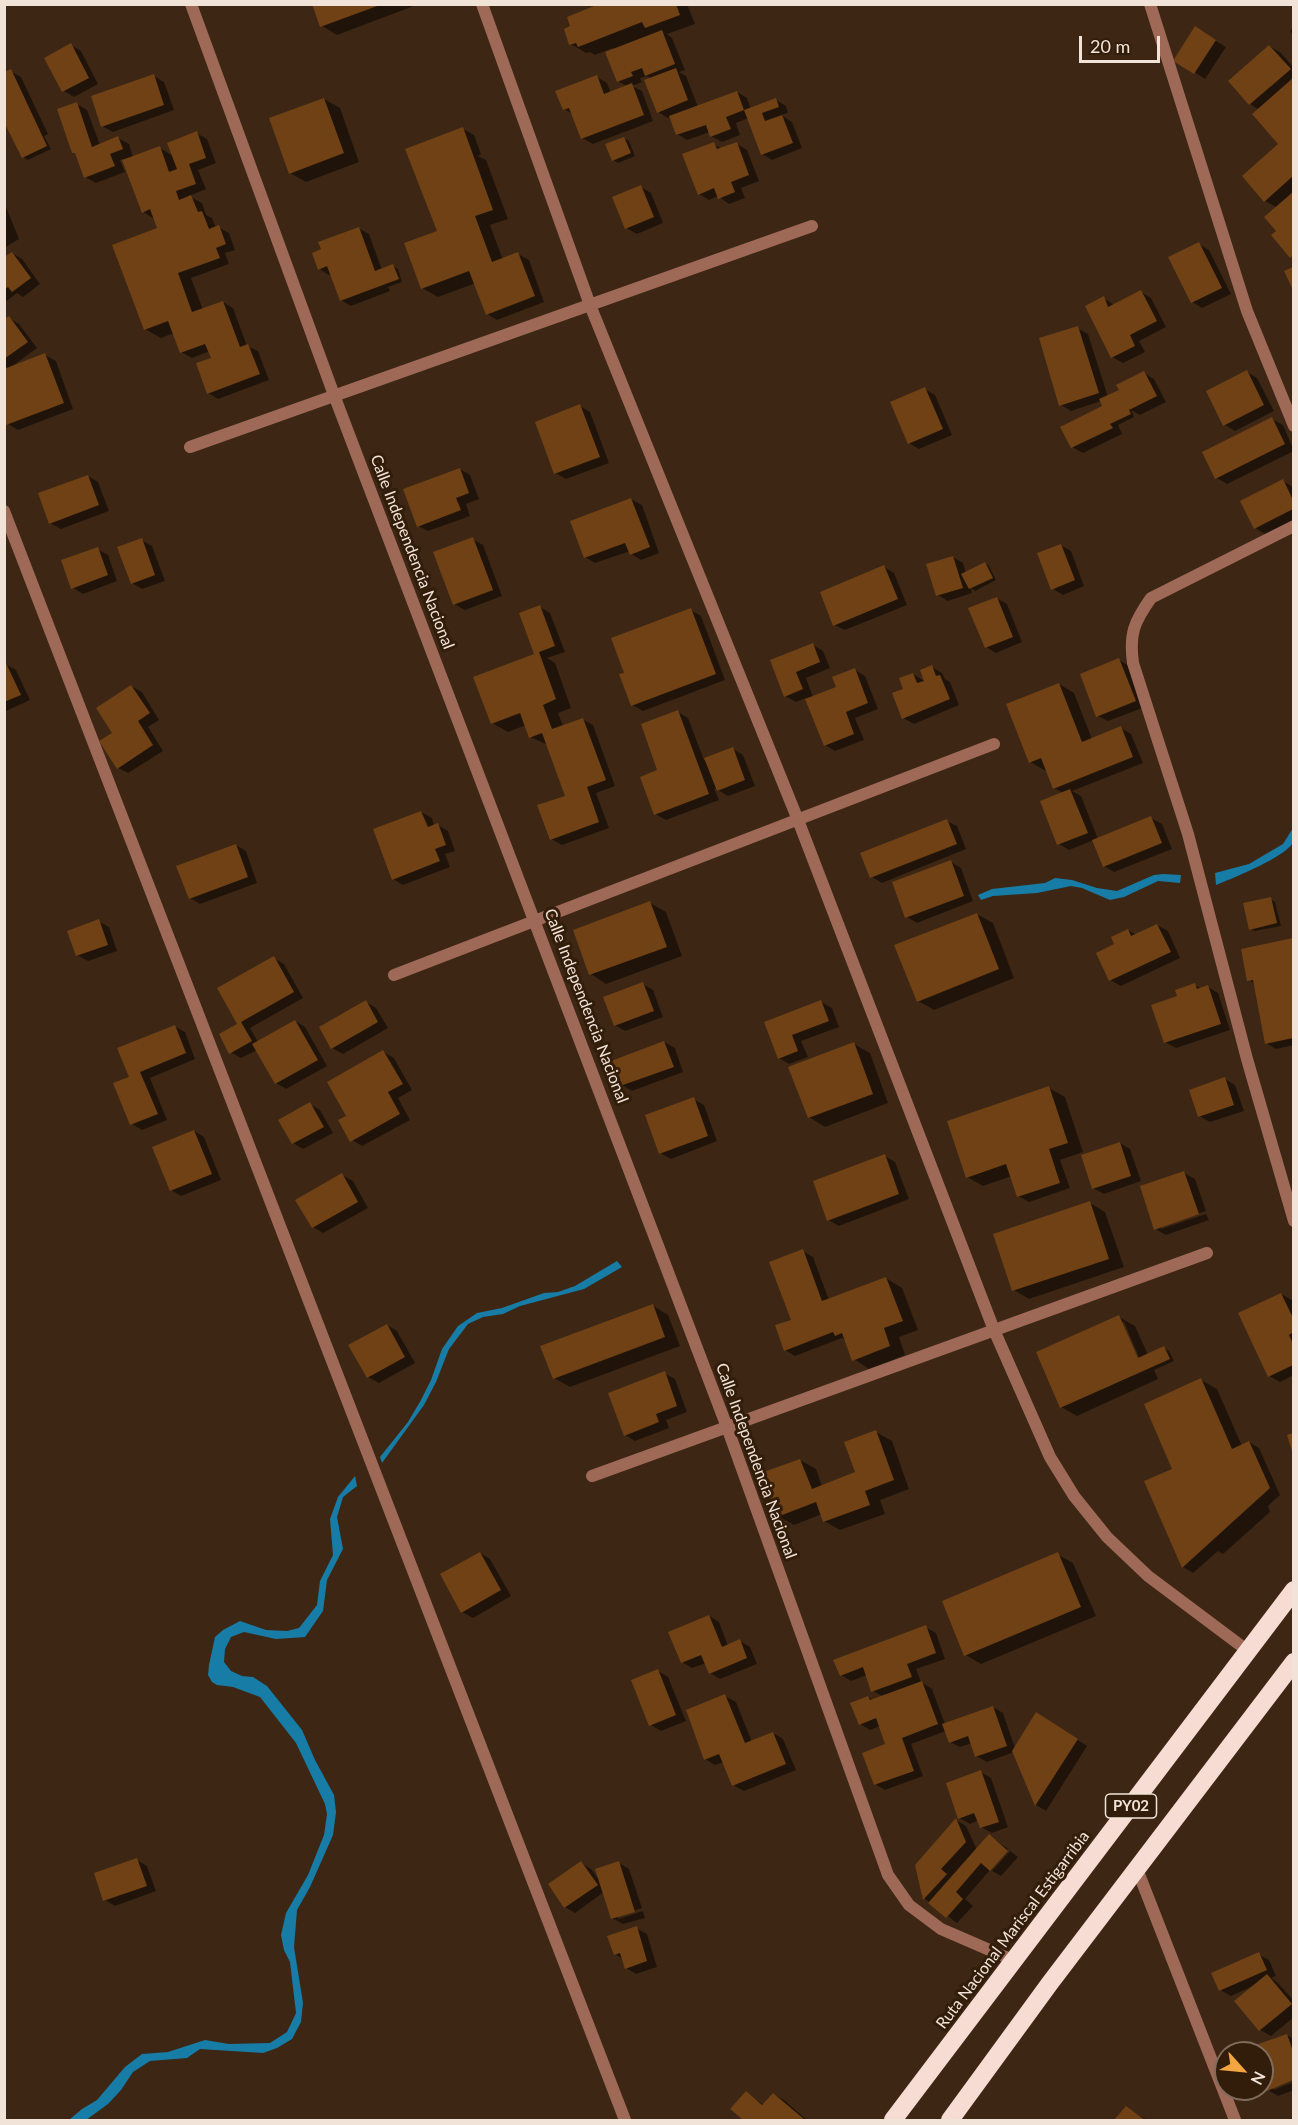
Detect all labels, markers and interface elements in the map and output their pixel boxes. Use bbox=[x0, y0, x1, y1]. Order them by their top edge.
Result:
scale bar bbox=[1082, 24, 1163, 62]
text: 20 m bbox=[1090, 35, 1130, 57]
street label: Calle Independencia Nacional bbox=[366, 452, 458, 652]
street label: Calle Independencia Nacional bbox=[540, 906, 632, 1106]
street label: Calle Independencia Nacional bbox=[712, 1361, 800, 1561]
road number: PY02 bbox=[1106, 1794, 1156, 1818]
street label: Ruta Nacional Mariscal Estigarribia bbox=[932, 1827, 1094, 2033]
north arrow bbox=[1214, 2041, 1274, 2101]
text: N bbox=[1247, 2069, 1270, 2088]

